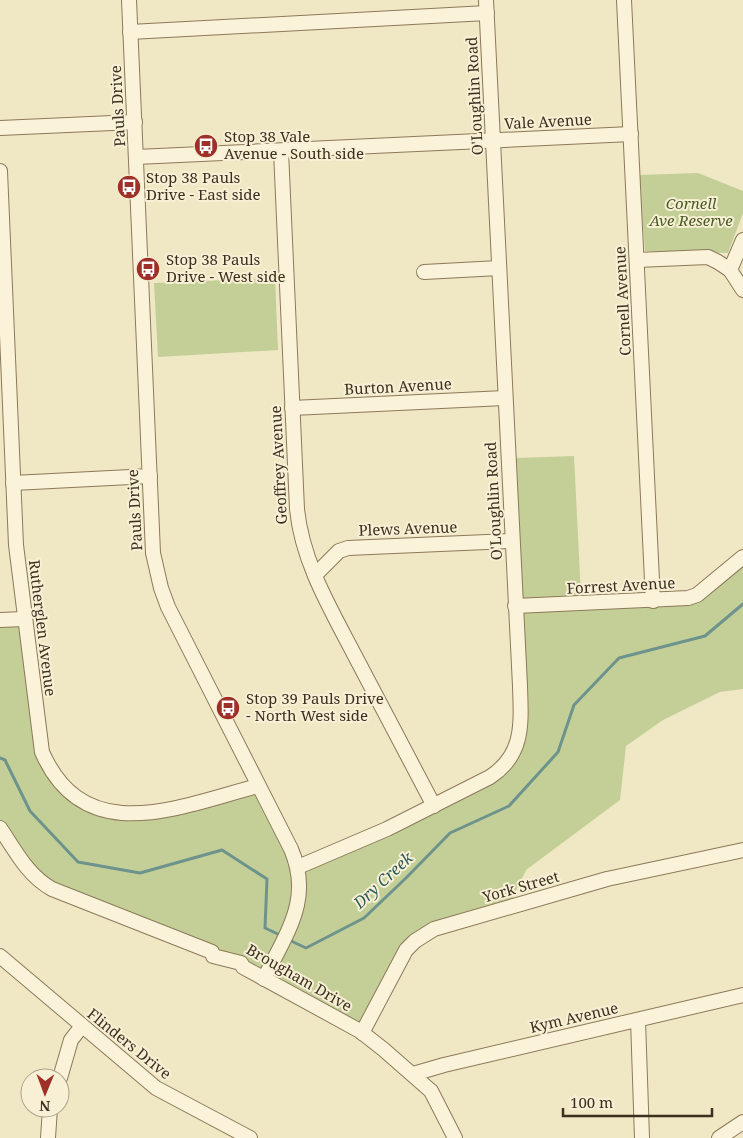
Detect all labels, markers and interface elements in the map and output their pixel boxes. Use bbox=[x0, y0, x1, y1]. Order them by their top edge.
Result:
street label: O'Loughlin Road bbox=[461, 36, 487, 156]
street label: Pauls Drive bbox=[105, 65, 129, 147]
street label: Vale Avenue bbox=[504, 109, 592, 133]
place label: Stop 38 Vale Avenue - South side bbox=[224, 126, 364, 163]
bus stop icon: Stop 38 Vale Avenue - South side bbox=[193, 133, 219, 159]
place label: Stop 38 Pauls Drive - East side bbox=[146, 167, 260, 204]
bus stop icon: Stop 38 Pauls Drive - East side bbox=[116, 174, 142, 200]
park label: Cornell Ave Reserve bbox=[648, 193, 733, 230]
street label: Cornell Avenue bbox=[609, 246, 635, 356]
place label: Stop 38 Pauls Drive - West side bbox=[166, 249, 286, 286]
bus stop icon: Stop 38 Pauls Drive - West side bbox=[135, 256, 161, 282]
street label: Burton Avenue bbox=[344, 373, 452, 399]
street label: Geoffrey Avenue bbox=[265, 405, 291, 525]
street label: O'Loughlin Road bbox=[480, 441, 506, 561]
street label: Pauls Drive bbox=[122, 469, 146, 551]
street label: Plews Avenue bbox=[358, 516, 458, 540]
street label: Rutherglen Avenue bbox=[25, 559, 61, 697]
street label: Forrest Avenue bbox=[566, 572, 676, 598]
place label: Stop 39 Pauls Drive - North West side bbox=[246, 688, 384, 725]
bus stop icon: Stop 39 Pauls Drive - North West side bbox=[215, 695, 241, 721]
water label: Dry Creek bbox=[348, 846, 418, 914]
street label: York Street bbox=[479, 866, 561, 907]
street label: Brougham Drive bbox=[243, 939, 356, 1015]
street label: Kym Avenue bbox=[528, 997, 620, 1037]
street label: Flinders Drive bbox=[84, 1003, 176, 1083]
north arrow bbox=[20, 1068, 70, 1118]
scale bar bbox=[563, 1086, 712, 1118]
text: 100 m bbox=[570, 1092, 613, 1112]
text: N bbox=[39, 1097, 50, 1116]

